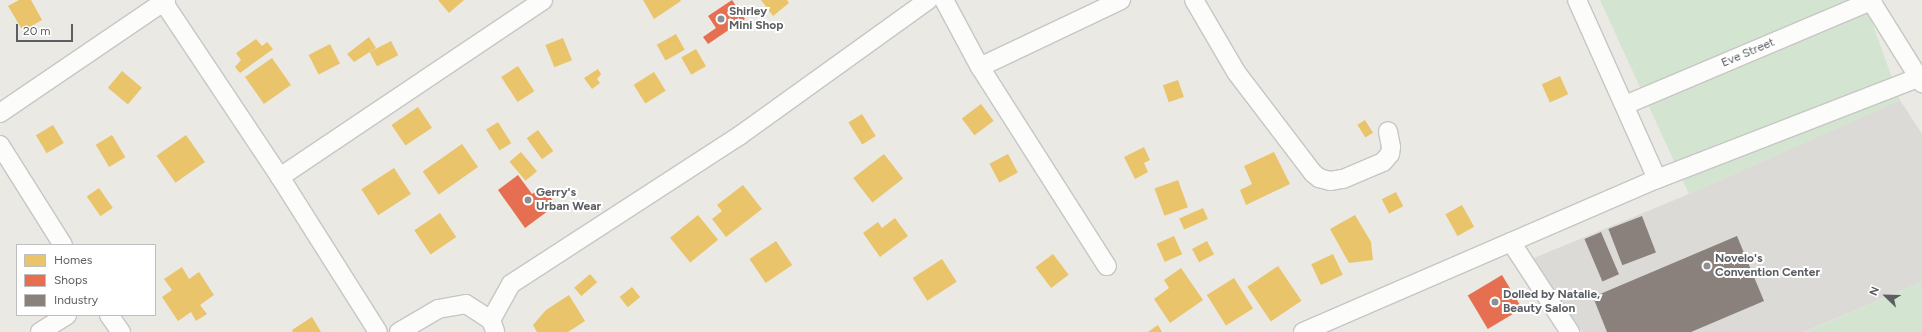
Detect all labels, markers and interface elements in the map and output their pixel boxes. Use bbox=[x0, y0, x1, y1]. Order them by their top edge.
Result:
place label: Shirley Mini Shop bbox=[729, 5, 784, 33]
marker: Shirley Mini Shop bbox=[716, 14, 726, 24]
scale bar bbox=[18, 16, 75, 42]
text: 20 m bbox=[23, 24, 51, 38]
street label: Eve Street bbox=[1719, 35, 1777, 71]
place label: Gerry's Urban Wear bbox=[536, 186, 601, 214]
marker: Gerry's Urban Wear bbox=[523, 195, 533, 205]
legend bbox=[16, 244, 156, 316]
place label: Novelo's Convention Center bbox=[1715, 252, 1820, 280]
text: Homes bbox=[54, 253, 92, 267]
marker: Novelo's Convention Center bbox=[1702, 261, 1712, 271]
text: Shops bbox=[54, 273, 88, 287]
north arrow bbox=[1866, 276, 1906, 316]
text: N bbox=[1867, 285, 1882, 298]
place label: Dolled by Natalie, Beauty Salon bbox=[1503, 288, 1600, 316]
text: Industry bbox=[54, 293, 98, 307]
marker: Dolled by Natalie, Beauty Salon bbox=[1490, 297, 1500, 307]

